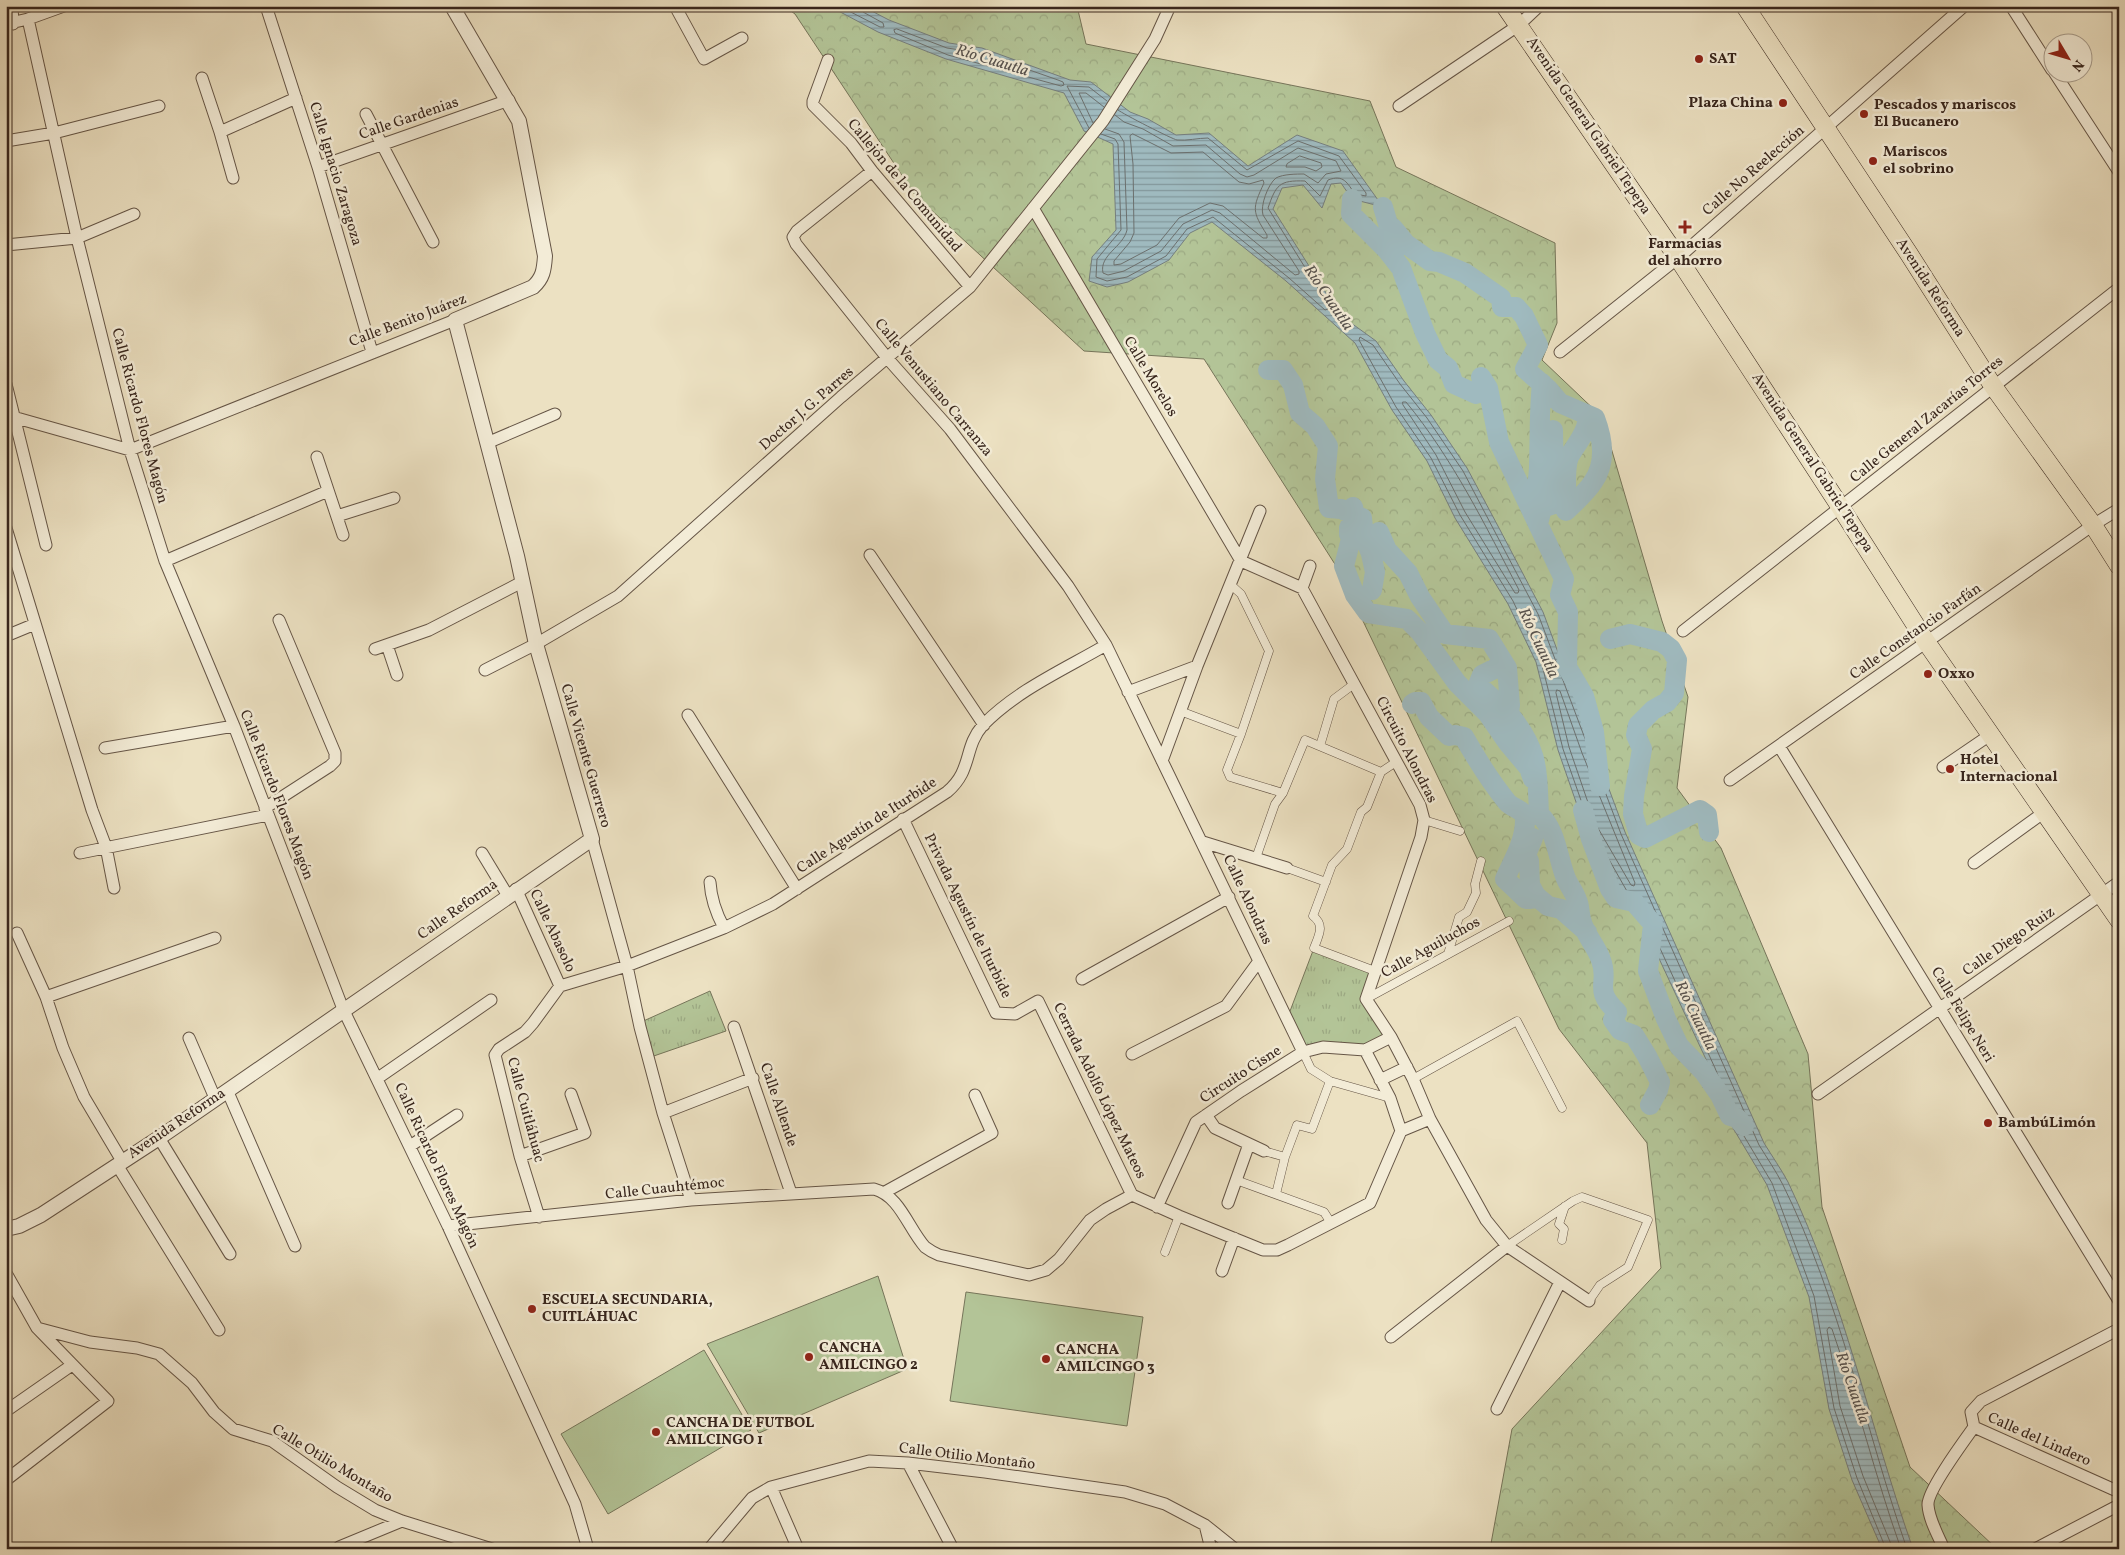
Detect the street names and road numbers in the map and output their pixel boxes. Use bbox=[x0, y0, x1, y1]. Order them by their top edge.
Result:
street label: Avenida General Gabriel Tepepa bbox=[1520, 33, 1656, 219]
street label: Calle Gardenias bbox=[356, 92, 462, 146]
street label: Calle Ignacio Zaragoza bbox=[303, 100, 367, 248]
street label: Callejón de la Comunidad bbox=[842, 115, 966, 257]
street label: Calle No Reelección bbox=[1698, 121, 1810, 221]
street label: Avenida Reforma bbox=[1890, 234, 1970, 342]
street label: Calle Benito Juárez bbox=[346, 289, 470, 353]
street label: Calle Venustiano Carranza bbox=[869, 315, 997, 461]
street label: Calle Ricardo Flores Magón bbox=[105, 326, 173, 506]
street label: Calle Morelos bbox=[1118, 333, 1182, 421]
street label: Calle General Zacarías Torres bbox=[1846, 351, 2008, 489]
street label: Doctor J. G. Parres bbox=[755, 362, 859, 456]
street label: Avenida General Gabriel Tepepa bbox=[1746, 369, 1878, 557]
street label: Calle Constancio Farfán bbox=[1846, 579, 1986, 685]
street label: Calle Vicente Guerrero bbox=[554, 682, 616, 830]
street label: Circuito Alondras bbox=[1370, 693, 1442, 807]
street label: Calle Ricardo Flores Magón bbox=[234, 707, 318, 883]
street label: Calle Agustín de Iturbide bbox=[793, 773, 941, 879]
street label: Privada Agustín de Iturbide bbox=[918, 830, 1016, 1002]
street label: Calle Alondras bbox=[1217, 852, 1277, 948]
street label: Calle Reforma bbox=[414, 875, 502, 945]
street label: Calle Abasolo bbox=[524, 886, 580, 976]
street label: Calle Diego Ruiz bbox=[1959, 902, 2059, 982]
street label: Calle Aguiluchos bbox=[1378, 912, 1484, 984]
street label: Calle Felipe Neri bbox=[1925, 963, 1999, 1067]
street label: Cerrada Adolfo López Mateos bbox=[1047, 999, 1151, 1183]
street label: Circuito Cisne bbox=[1196, 1041, 1286, 1109]
street label: Calle Cuitláhuac bbox=[501, 1055, 549, 1165]
street label: Calle Allende bbox=[754, 1060, 802, 1150]
street label: Calle Ricardo Flores Magón bbox=[388, 1080, 484, 1252]
street label: Avenida Reforma bbox=[124, 1083, 230, 1165]
street label: Calle Cuauhtémoc bbox=[604, 1172, 726, 1206]
street label: Calle del Lindero bbox=[1984, 1408, 2094, 1472]
street label: Calle Otilio Montaño bbox=[268, 1420, 396, 1508]
street label: Calle Otilio Montaño bbox=[898, 1438, 1036, 1476]

